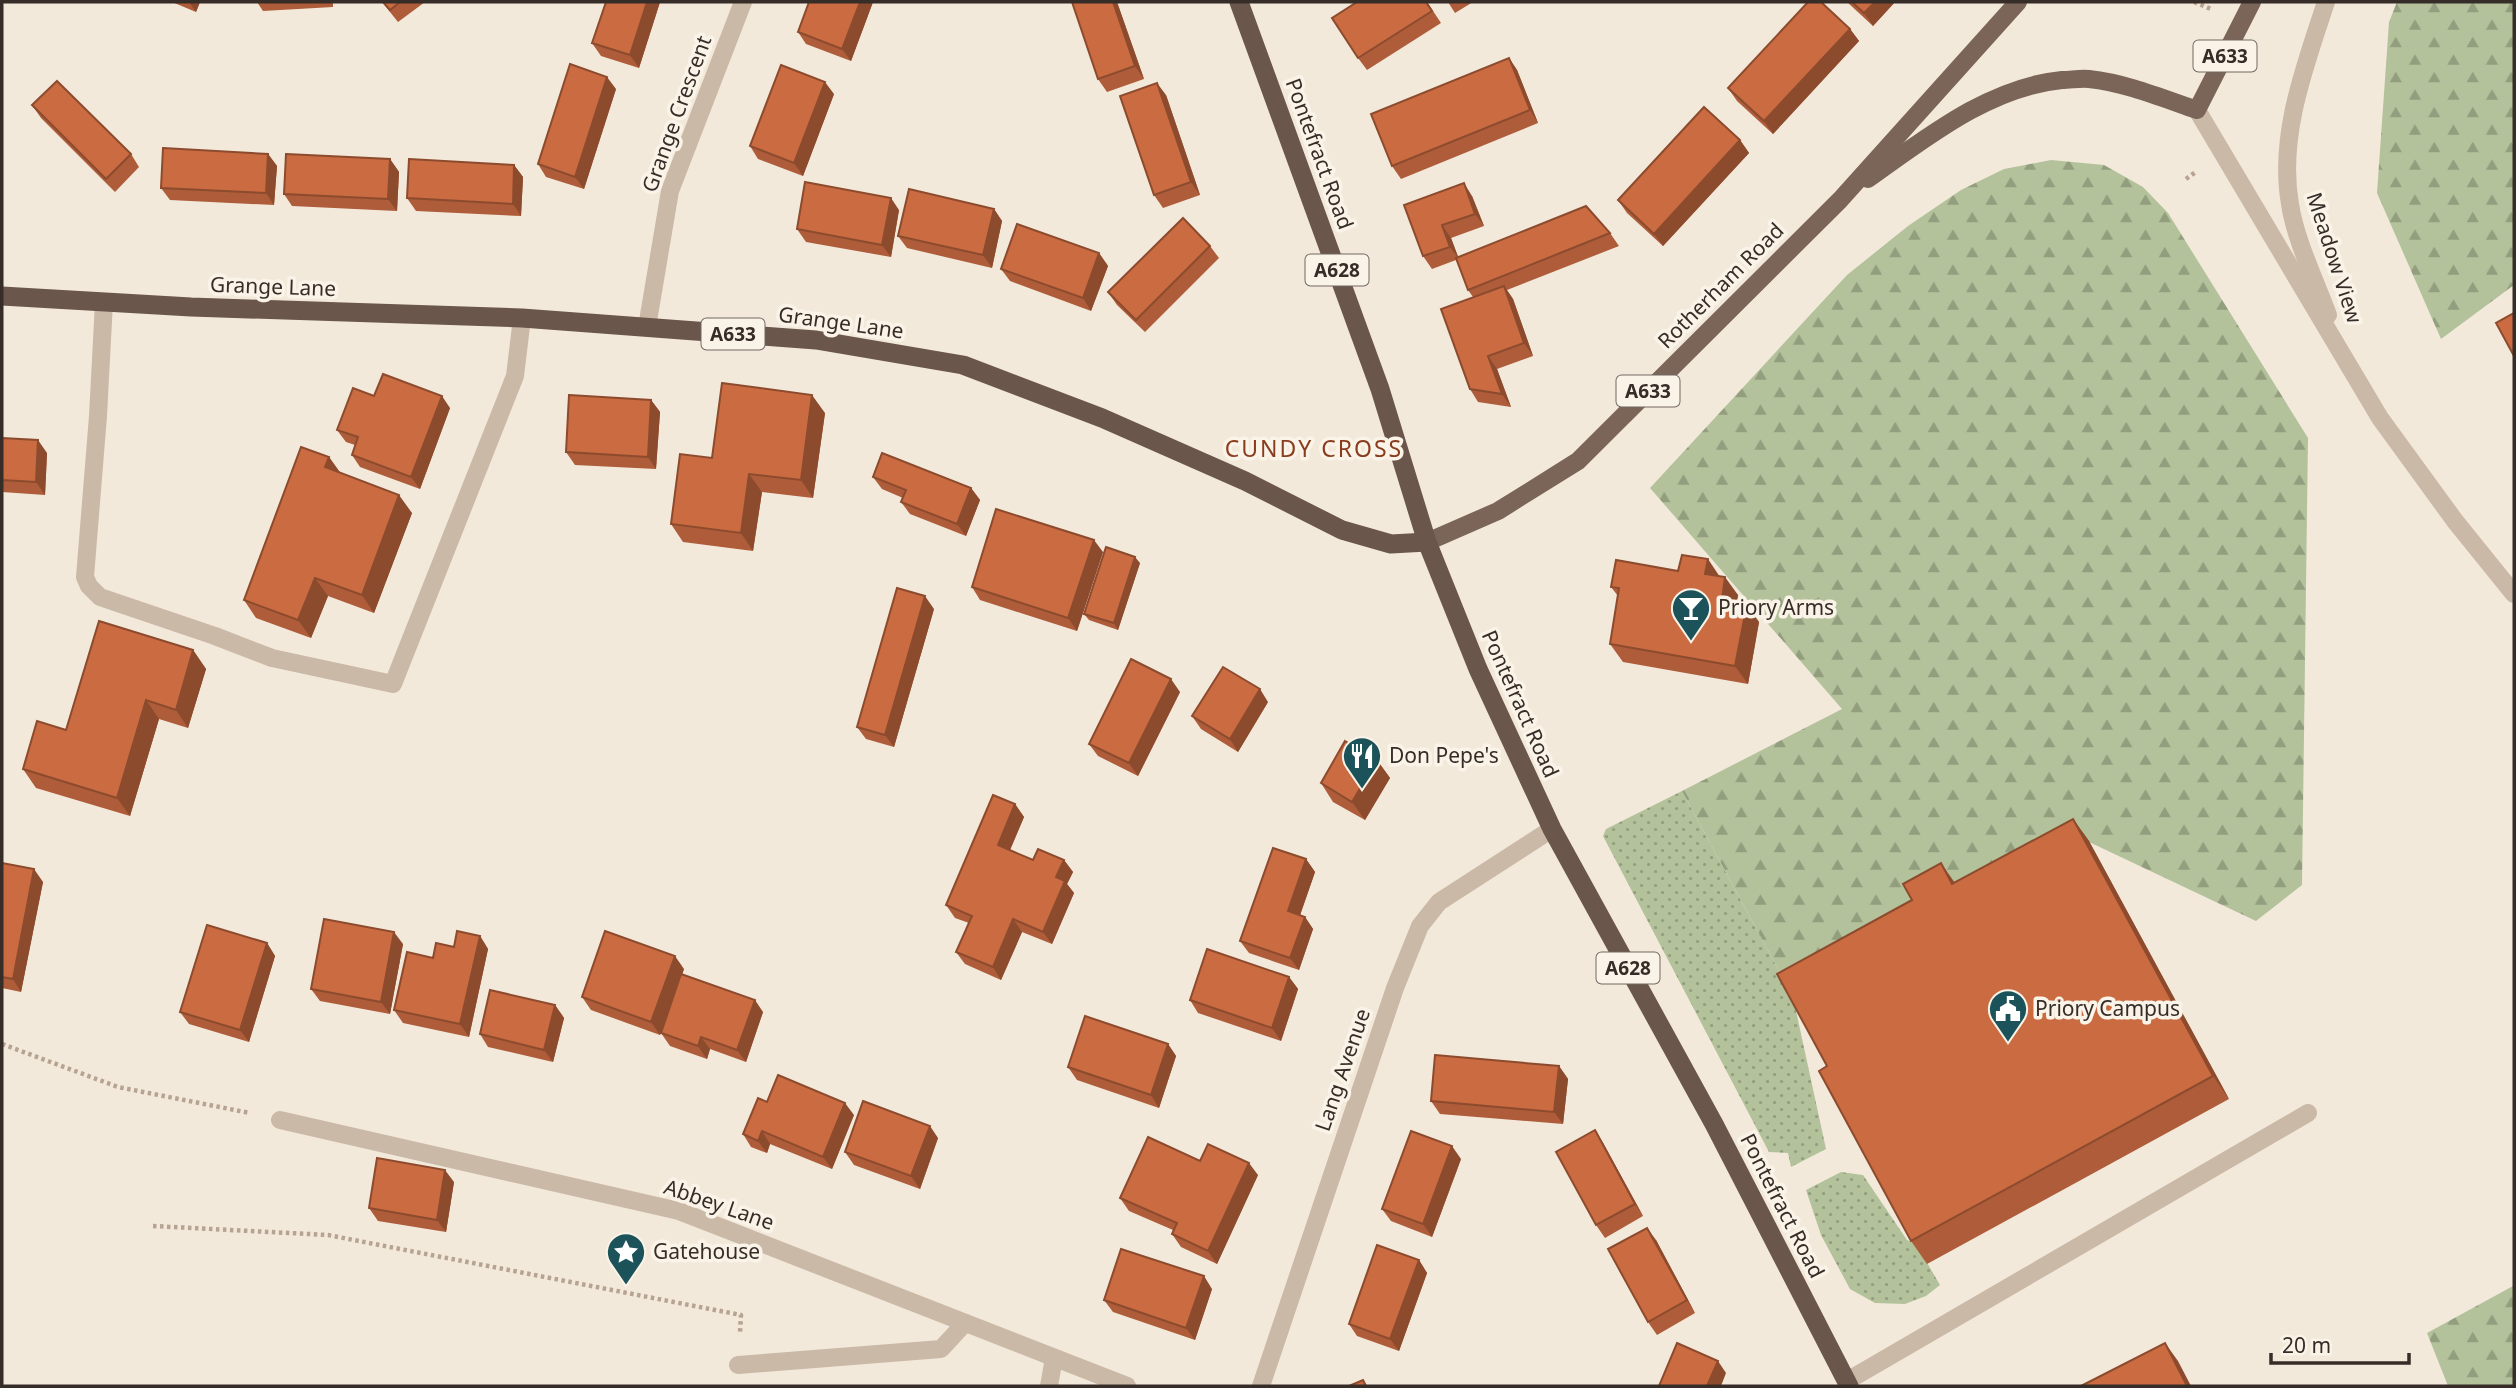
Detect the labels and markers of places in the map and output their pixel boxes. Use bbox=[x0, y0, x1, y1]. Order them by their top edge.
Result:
bar icon: Priory Arms bbox=[1670, 587, 1712, 642]
place label: Priory Arms bbox=[1718, 593, 1834, 621]
restaurant icon: Don Pepe's bbox=[1341, 735, 1383, 790]
place label: Don Pepe's bbox=[1389, 741, 1499, 769]
public building icon: Priory Campus bbox=[1987, 988, 2029, 1043]
place label: Priory Campus bbox=[2035, 994, 2180, 1022]
place icon: Gatehouse bbox=[605, 1231, 647, 1286]
place label: Gatehouse bbox=[653, 1237, 760, 1265]

